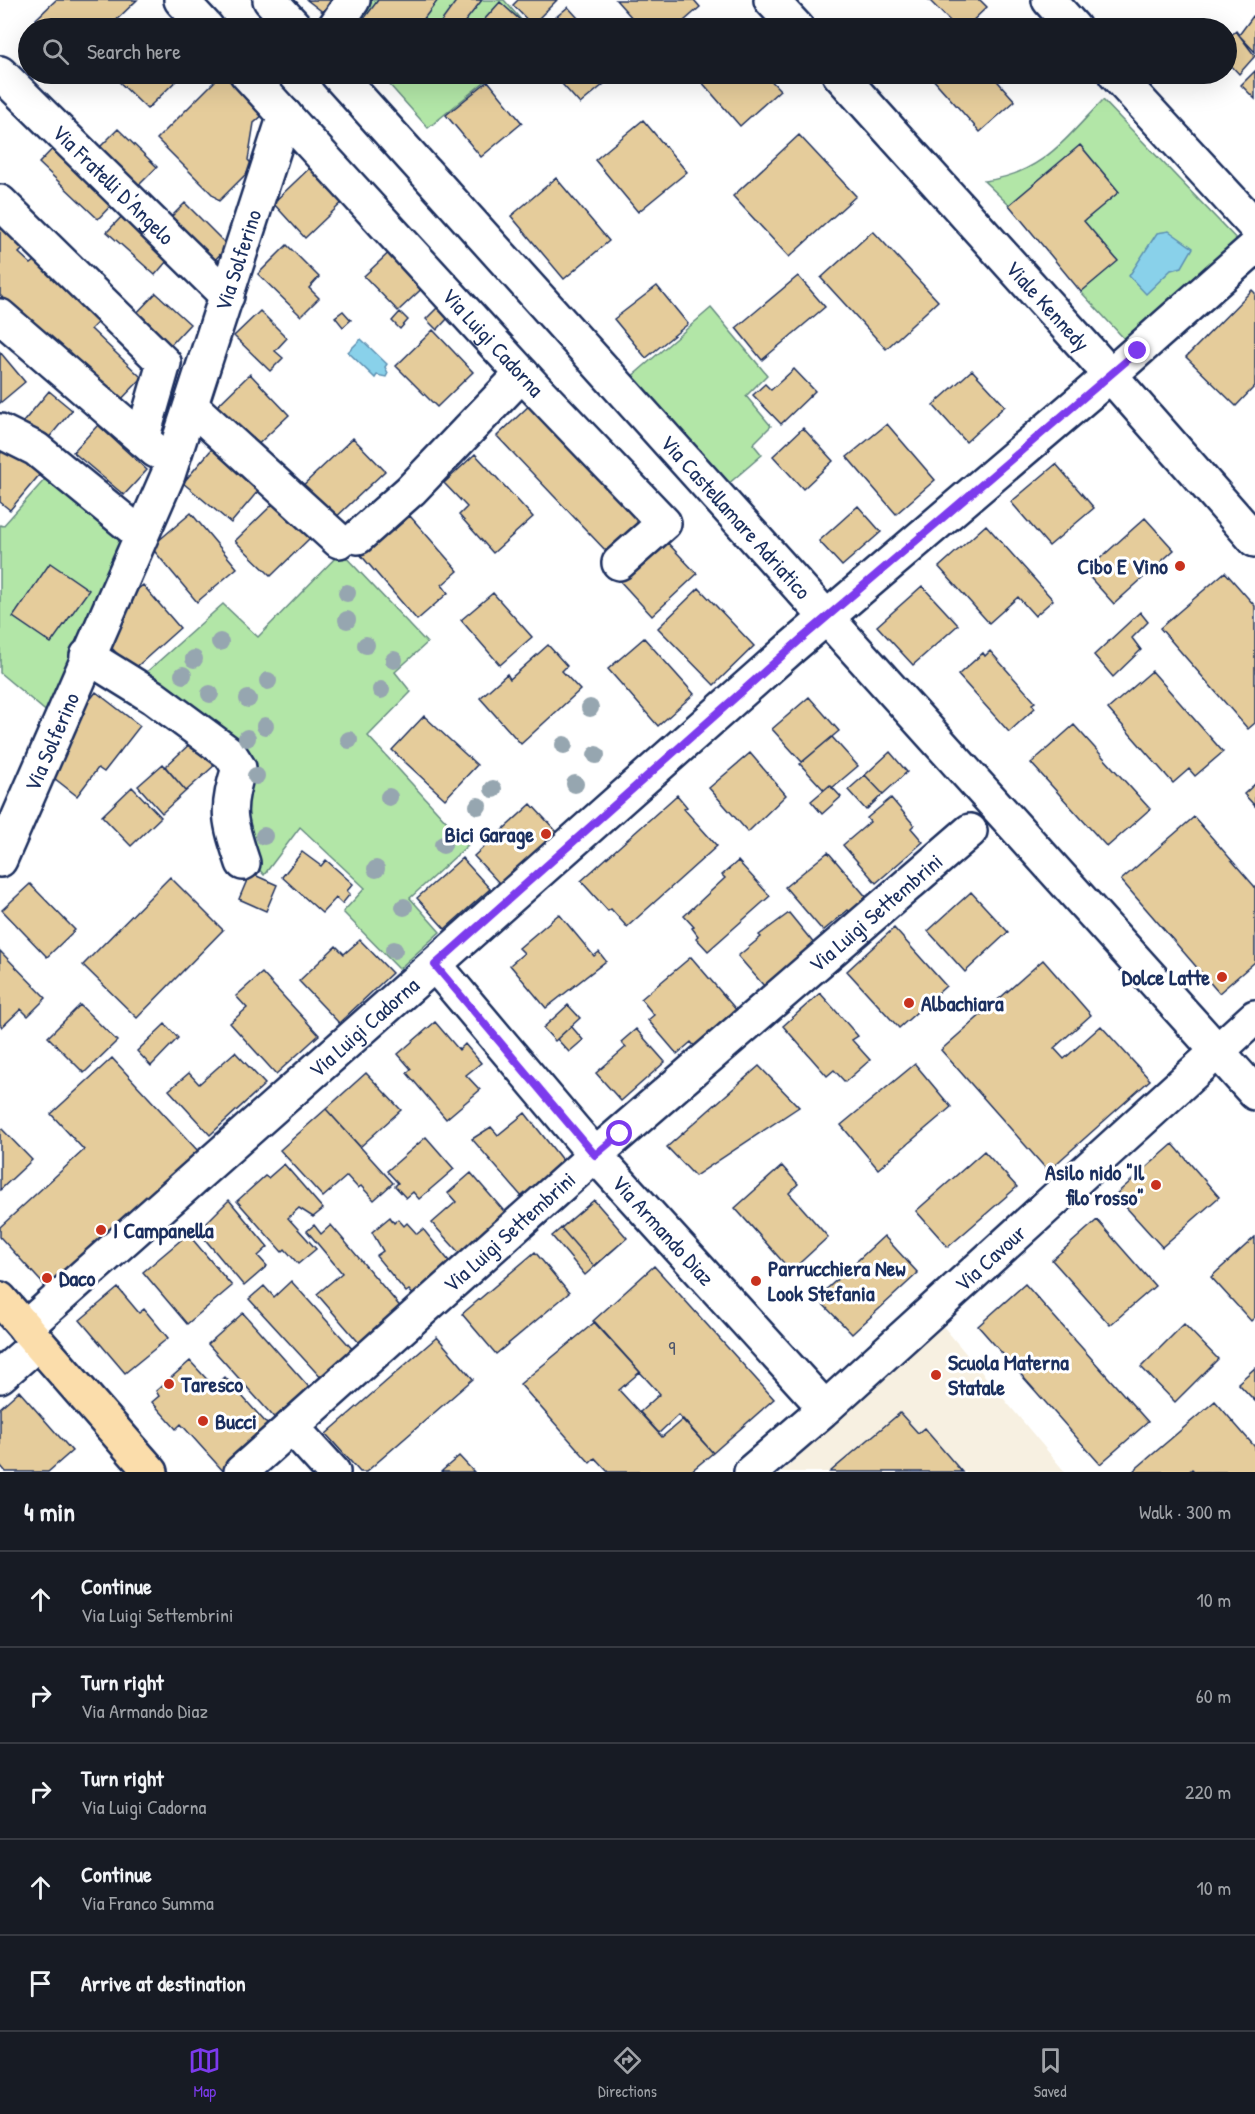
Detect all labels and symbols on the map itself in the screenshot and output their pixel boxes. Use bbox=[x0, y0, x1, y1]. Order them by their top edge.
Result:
street label: Via Fratelli D'Angelo bbox=[46, 118, 181, 251]
street label: Via Solferino bbox=[207, 206, 268, 315]
street label: Viale Kennedy bbox=[999, 254, 1097, 358]
street label: Via Luigi Cadorna bbox=[435, 281, 551, 404]
route end bbox=[1124, 337, 1150, 363]
street label: Via Castellamare Adriatico bbox=[654, 428, 818, 606]
place label: Cibo E Vino bbox=[1077, 551, 1168, 581]
marker: Cibo E Vino bbox=[1173, 559, 1187, 573]
street label: Via Solferino bbox=[17, 688, 86, 796]
place label: Bici Garage bbox=[445, 819, 534, 850]
marker: Bici Garage bbox=[539, 827, 553, 841]
street label: Via Luigi Settembrini bbox=[802, 846, 949, 979]
place label: Dolce Latte bbox=[1122, 962, 1210, 992]
street label: Via Luigi Cadorna bbox=[302, 970, 426, 1084]
marker: Dolce Latte bbox=[1215, 970, 1229, 984]
place label: Albachiara bbox=[921, 988, 1004, 1018]
marker: Albachiara bbox=[902, 996, 916, 1010]
route start bbox=[606, 1120, 632, 1146]
place label: Asilo nido "Il filo rosso" bbox=[1045, 1157, 1145, 1212]
street label: Via Luigi Settembrini bbox=[437, 1165, 582, 1299]
street label: Via Armando Diaz bbox=[605, 1168, 721, 1292]
marker: Asilo nido "Il filo rosso" bbox=[1149, 1178, 1163, 1192]
place label: I Campanella bbox=[113, 1215, 214, 1246]
street label: Via Cavour bbox=[948, 1217, 1033, 1298]
marker: I Campanella bbox=[94, 1223, 108, 1237]
place label: Parrucchiera New Look Stefania bbox=[768, 1253, 906, 1308]
place label: Daco bbox=[59, 1263, 96, 1293]
marker: Daco bbox=[40, 1271, 54, 1285]
marker: Parrucchiera New Look Stefania bbox=[749, 1274, 763, 1288]
house number: 9 bbox=[668, 1334, 676, 1361]
place label: Scuola Materna Statale bbox=[948, 1347, 1069, 1402]
marker: Scuola Materna Statale bbox=[929, 1368, 943, 1382]
place label: Taresco bbox=[180, 1369, 243, 1399]
marker: Taresco bbox=[162, 1377, 176, 1391]
place label: Bucci bbox=[215, 1406, 257, 1436]
marker: Bucci bbox=[196, 1414, 210, 1428]

